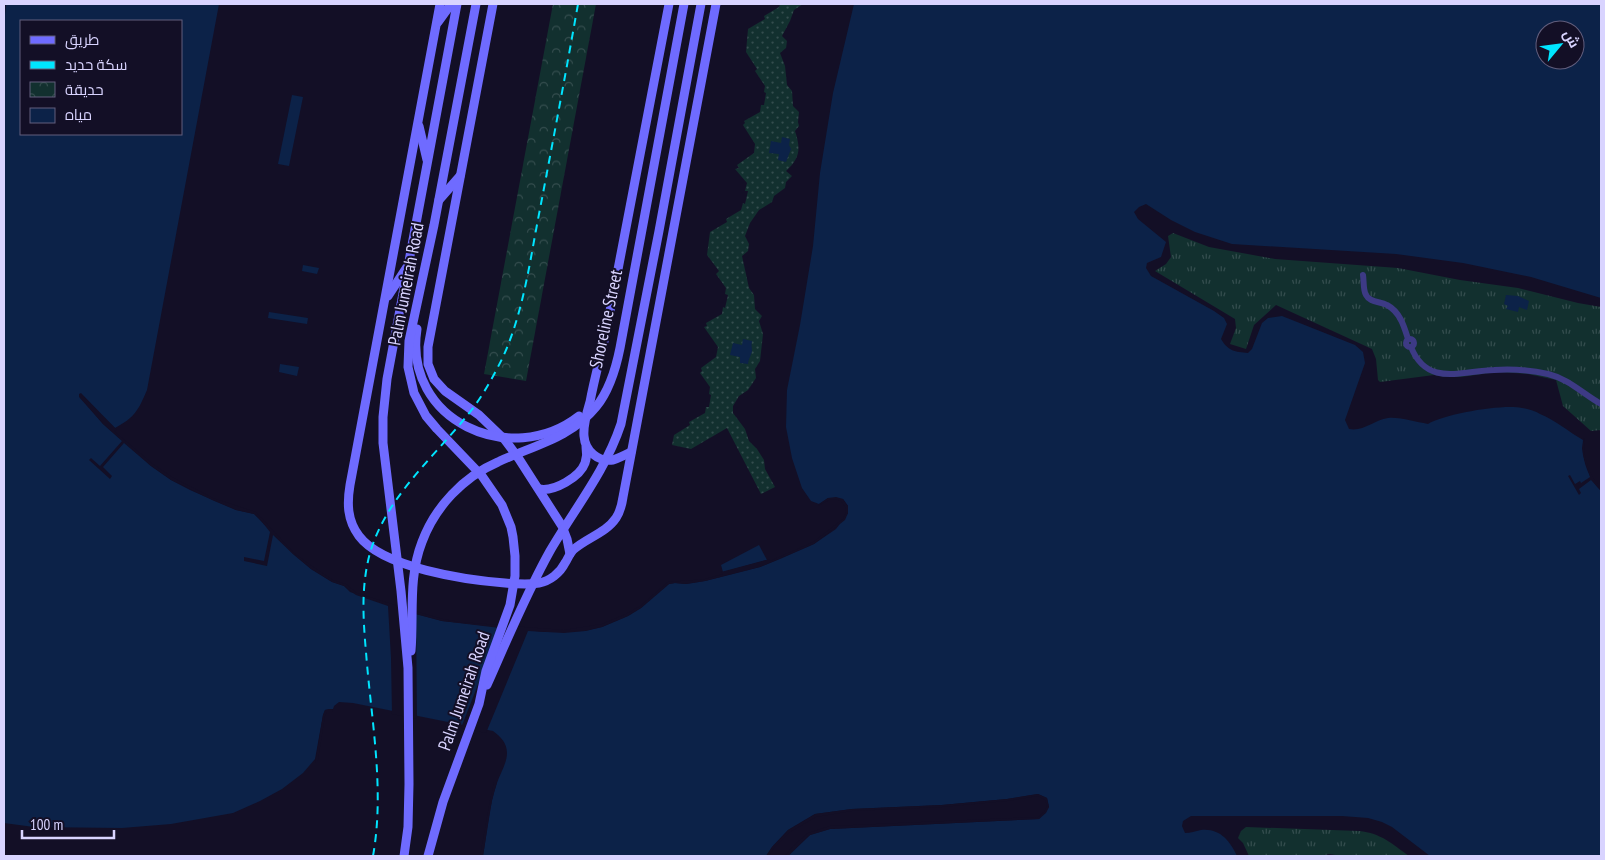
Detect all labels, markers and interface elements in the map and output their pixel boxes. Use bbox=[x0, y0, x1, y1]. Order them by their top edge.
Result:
legend bbox=[20, 20, 182, 135]
north arrow bbox=[1535, 20, 1585, 70]
text: ش bbox=[1559, 26, 1584, 51]
text: طريق bbox=[65, 30, 99, 50]
text: سكة حديد bbox=[65, 55, 128, 74]
text: حديقة bbox=[65, 80, 104, 99]
text: مياه bbox=[65, 105, 92, 124]
street label: Palm Jumeirah Road bbox=[382, 221, 429, 347]
street label: Shoreline Street bbox=[584, 267, 627, 370]
street label: Palm Jumeirah Road bbox=[432, 628, 495, 753]
scale bar bbox=[22, 808, 115, 840]
text: 100 m bbox=[30, 815, 63, 834]

